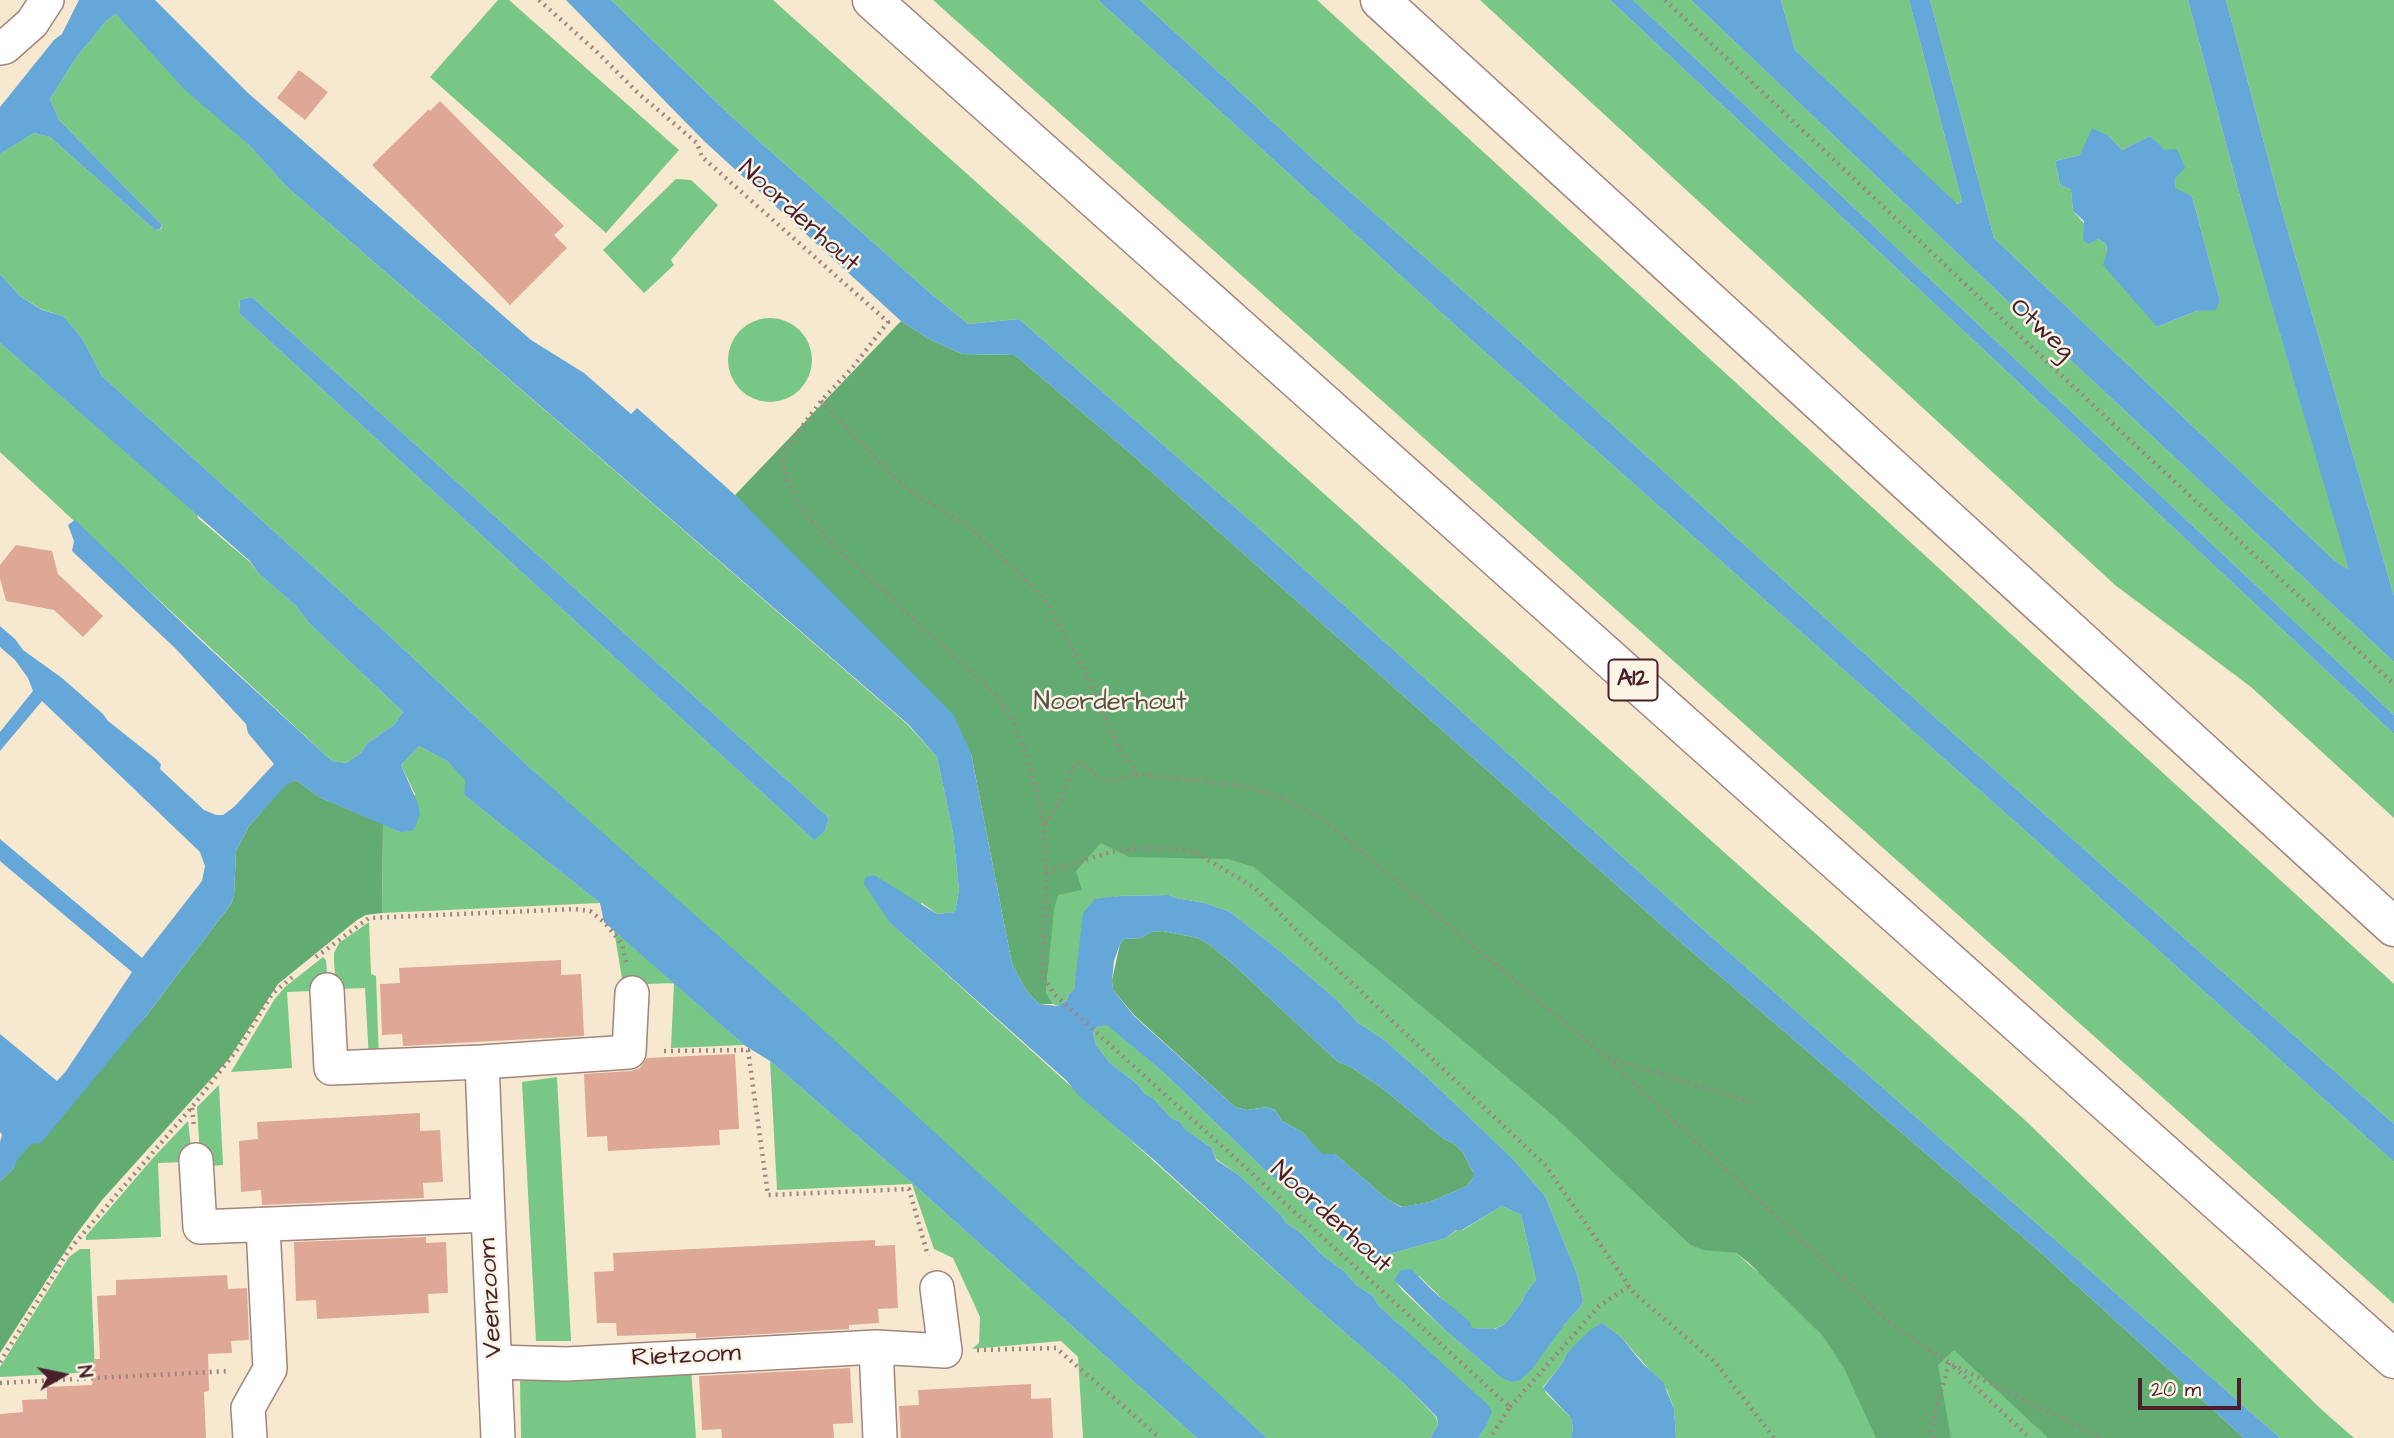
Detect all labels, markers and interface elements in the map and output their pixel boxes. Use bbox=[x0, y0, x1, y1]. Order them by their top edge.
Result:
street label: Noorderhout bbox=[731, 154, 865, 280]
street label: Otweg bbox=[2002, 293, 2080, 367]
road number: A12 bbox=[1608, 660, 1658, 700]
park label: Noorderhout bbox=[1034, 688, 1186, 720]
street label: Noorderhout bbox=[1263, 1155, 1397, 1281]
street label: Veenzoom bbox=[473, 1237, 511, 1359]
street label: Rietzoom bbox=[631, 1339, 741, 1375]
north arrow bbox=[28, 1340, 98, 1410]
text: N bbox=[70, 1364, 99, 1380]
scale bar bbox=[2142, 1364, 2245, 1408]
text: 20 m bbox=[2151, 1375, 2201, 1404]

